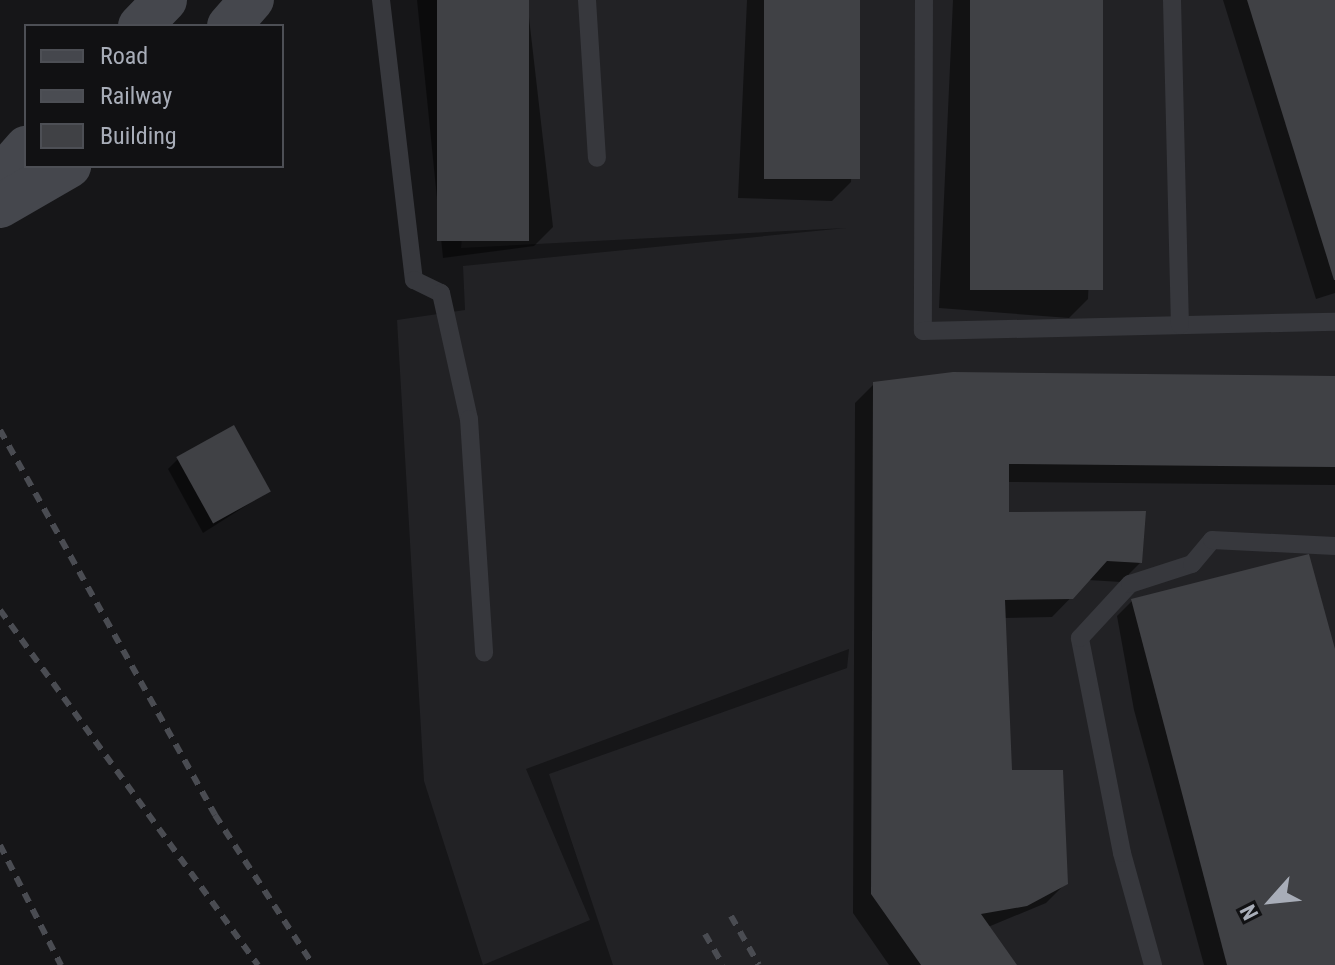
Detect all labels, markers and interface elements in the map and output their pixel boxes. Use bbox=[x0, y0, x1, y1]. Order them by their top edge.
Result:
legend bbox=[24, 24, 284, 168]
text: Road bbox=[100, 42, 148, 70]
text: Railway bbox=[100, 82, 172, 110]
text: Building bbox=[100, 122, 177, 150]
north arrow bbox=[1231, 861, 1311, 941]
text: N bbox=[1235, 900, 1263, 924]

